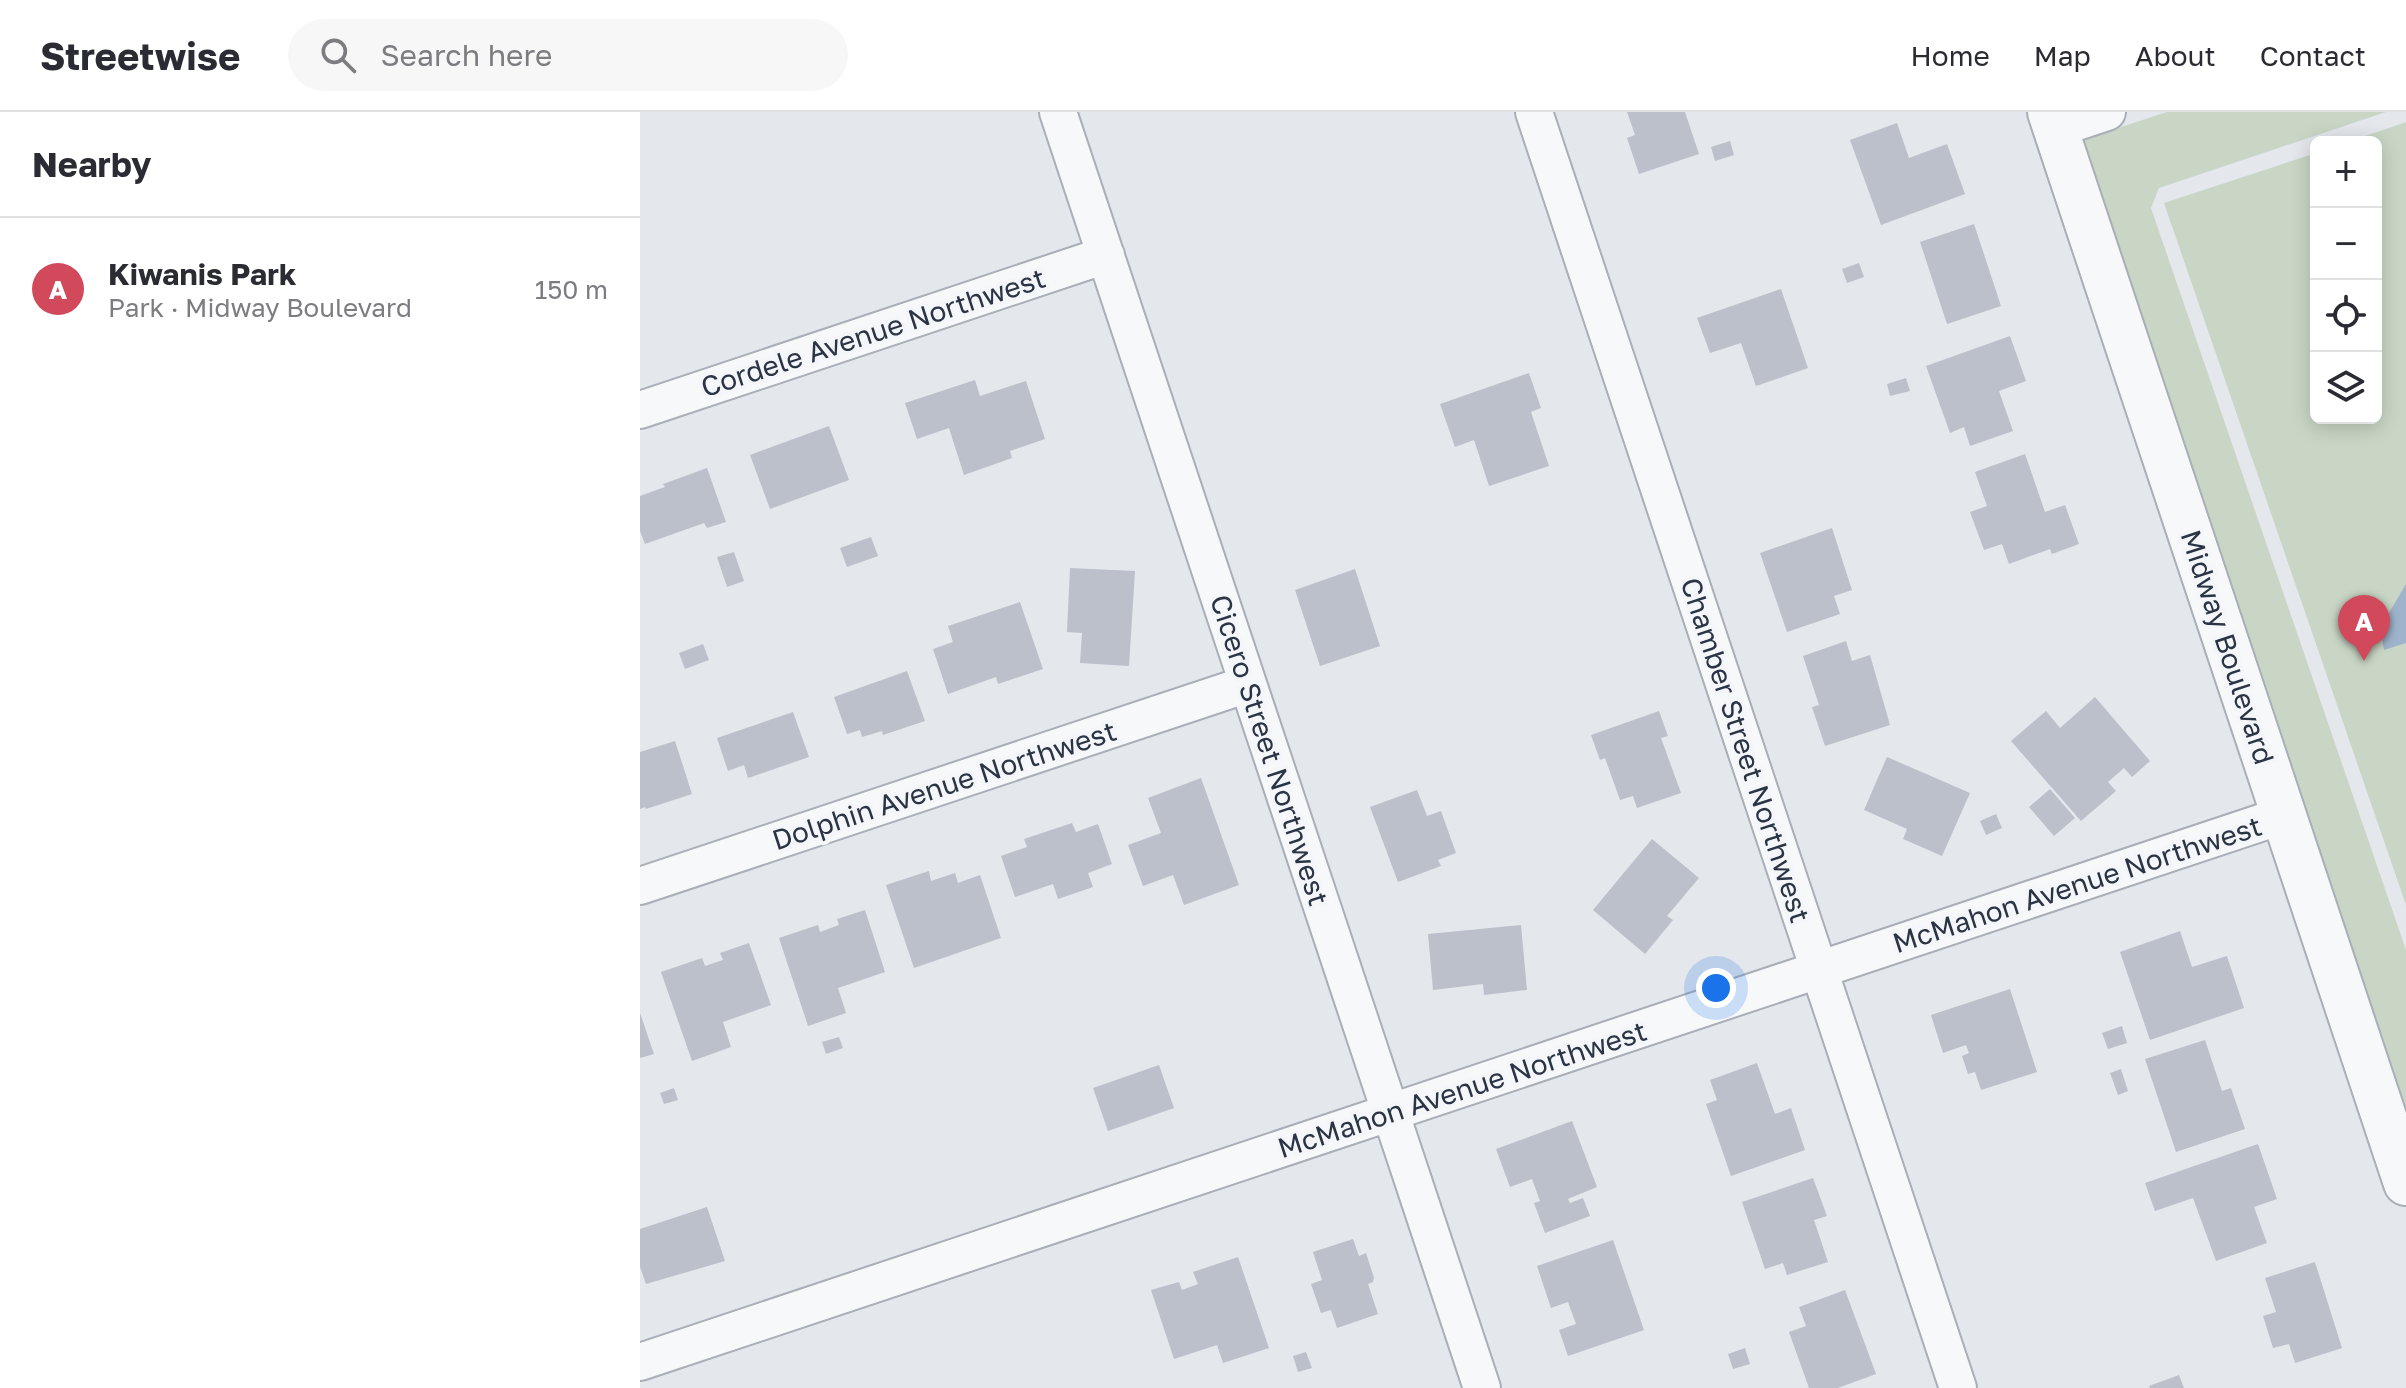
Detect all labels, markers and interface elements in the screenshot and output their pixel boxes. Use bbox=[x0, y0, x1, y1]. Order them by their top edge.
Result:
search box bbox=[288, 19, 848, 91]
text: Streetwise bbox=[40, 33, 240, 78]
icon: search bbox=[316, 33, 360, 77]
text: Search here bbox=[380, 37, 552, 73]
text: Home bbox=[1911, 39, 1990, 72]
text: Map bbox=[2034, 39, 2091, 72]
text: About bbox=[2135, 39, 2216, 72]
text: Contact bbox=[2260, 39, 2366, 72]
map controls bbox=[2310, 136, 2382, 424]
button: + bbox=[2310, 136, 2382, 208]
text: Nearby bbox=[32, 144, 152, 184]
button: − bbox=[2310, 208, 2382, 280]
text: Kiwanis Park bbox=[108, 256, 296, 292]
street label: Cordele Avenue Northwest bbox=[697, 261, 1049, 403]
text: A bbox=[49, 274, 67, 305]
text: 150 m bbox=[535, 274, 608, 305]
button: locate bbox=[2310, 280, 2382, 352]
text: Park · Midway Boulevard bbox=[108, 292, 412, 323]
button: layers bbox=[2310, 352, 2382, 424]
street label: Midway Boulevard bbox=[2175, 526, 2281, 768]
street label: Chamber Street Northwest bbox=[1675, 573, 1817, 927]
street label: Cicero Street Northwest bbox=[1204, 590, 1336, 910]
pin: A bbox=[2338, 595, 2390, 661]
street label: Dolphin Avenue Northwest bbox=[768, 714, 1120, 856]
street label: McMahon Avenue Northwest bbox=[1888, 809, 2266, 959]
your location bbox=[1696, 968, 1736, 1008]
street label: McMahon Avenue Northwest bbox=[1273, 1014, 1651, 1164]

